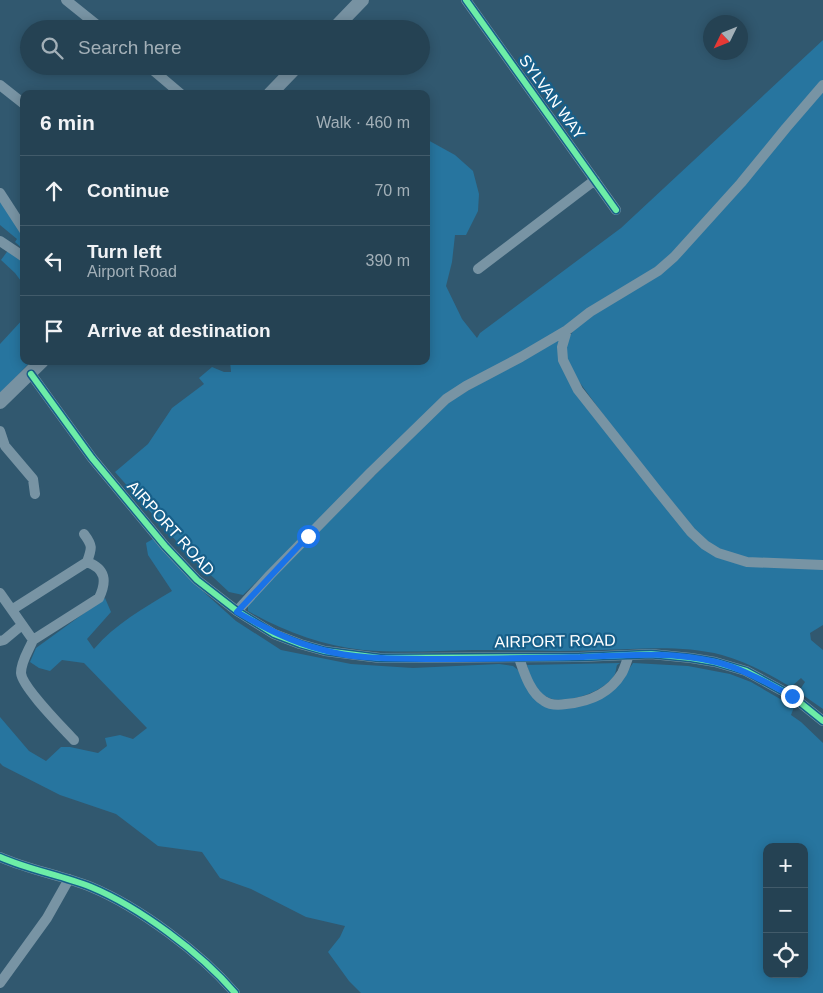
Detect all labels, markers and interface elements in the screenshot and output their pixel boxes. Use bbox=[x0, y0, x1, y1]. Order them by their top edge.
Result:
north arrow bbox=[703, 15, 748, 60]
search box bbox=[20, 20, 430, 75]
icon: search bbox=[38, 34, 66, 62]
text: Search here bbox=[78, 37, 182, 58]
street label: SYLVAN WAY bbox=[516, 52, 588, 143]
text: 6 min bbox=[40, 111, 95, 134]
text: Walk · 460 m bbox=[316, 114, 410, 131]
icon: ahead bbox=[40, 177, 68, 205]
text: Continue bbox=[87, 180, 169, 201]
text: 70 m bbox=[374, 182, 410, 199]
text: Turn left bbox=[87, 241, 162, 262]
icon: left bbox=[40, 247, 68, 275]
text: 390 m bbox=[366, 252, 410, 269]
text: Airport Road bbox=[87, 263, 177, 280]
icon: arrive bbox=[40, 317, 68, 345]
text: Arrive at destination bbox=[87, 320, 271, 341]
street label: AIRPORT ROAD bbox=[124, 477, 218, 579]
route start bbox=[297, 525, 320, 548]
street label: AIRPORT ROAD bbox=[494, 631, 616, 651]
route end bbox=[781, 685, 804, 708]
map controls bbox=[763, 843, 808, 978]
button: + bbox=[763, 843, 808, 888]
button: − bbox=[763, 888, 808, 933]
button: locate bbox=[763, 933, 808, 978]

